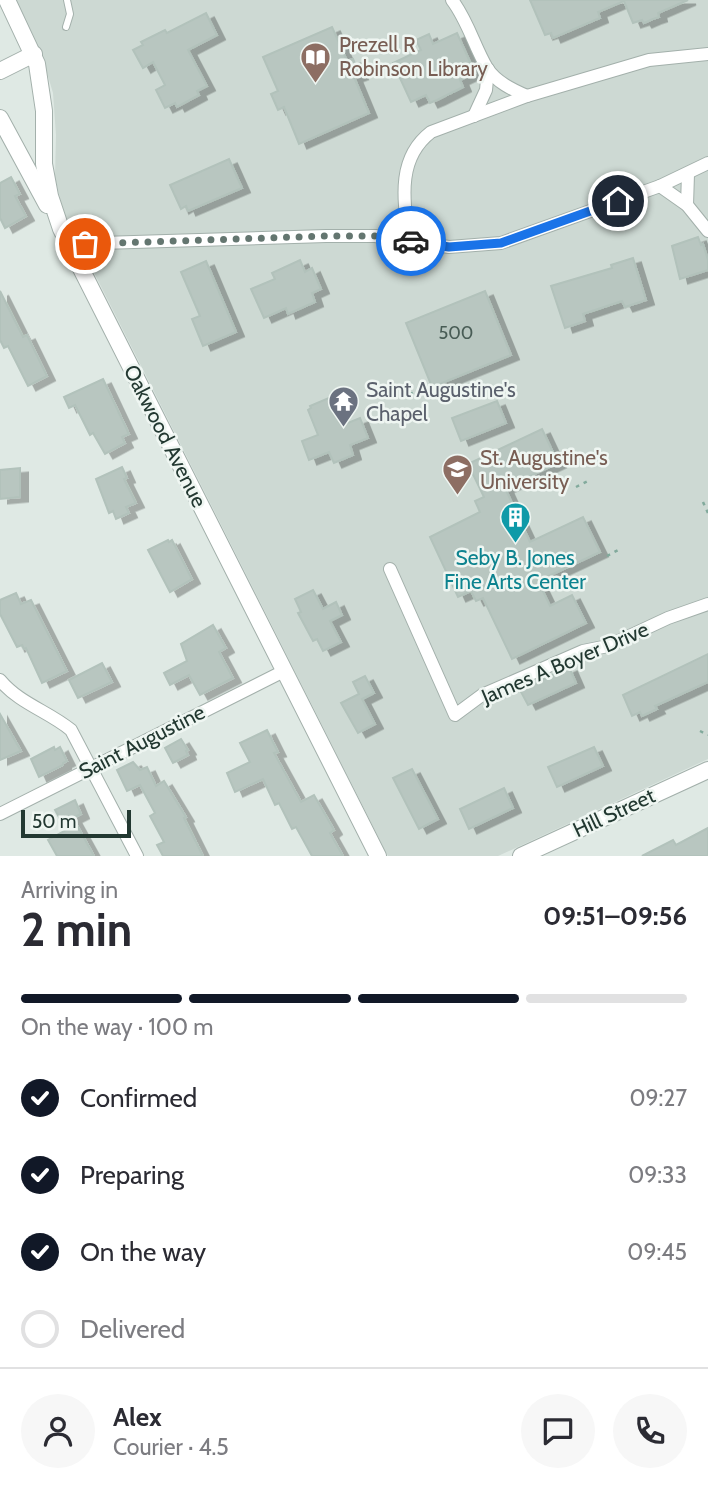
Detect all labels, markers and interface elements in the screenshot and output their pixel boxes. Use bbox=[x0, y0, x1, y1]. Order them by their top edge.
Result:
place label: Prezell R Robinson Library bbox=[339, 32, 488, 81]
library icon: Prezell R Robinson Library bbox=[299, 40, 333, 84]
pin bbox=[588, 171, 648, 231]
icon: home bbox=[599, 182, 637, 220]
courier bbox=[376, 206, 446, 276]
pin bbox=[55, 214, 115, 274]
icon: car bbox=[392, 222, 430, 260]
icon: bag bbox=[66, 225, 104, 263]
house number: 500 bbox=[439, 322, 473, 344]
street label: Oakwood Avenue bbox=[119, 360, 212, 511]
place label: Saint Augustine's Chapel bbox=[366, 377, 516, 426]
temple icon: Saint Augustine's Chapel bbox=[326, 385, 360, 429]
place label: St. Augustine's University bbox=[480, 445, 608, 494]
school or university icon: St. Augustine's University bbox=[440, 453, 474, 497]
building icon: Seby B. Jones Fine Arts Center bbox=[498, 501, 532, 545]
place label: Seby B. Jones Fine Arts Center bbox=[444, 545, 586, 594]
street label: James A Boyer Drive bbox=[477, 616, 652, 709]
street label: Saint Augustine bbox=[75, 699, 209, 784]
street label: Hill Street bbox=[569, 783, 659, 842]
scale bar bbox=[21, 807, 131, 839]
text: 50 m bbox=[32, 810, 76, 833]
text: Arriving in bbox=[21, 876, 118, 904]
text: 09:51–09:56 bbox=[543, 900, 687, 932]
text: 2 min bbox=[21, 902, 132, 958]
text: On the way · 100 m bbox=[21, 1013, 213, 1041]
icon: check bbox=[21, 1079, 59, 1117]
text: Confirmed bbox=[80, 1082, 197, 1114]
text: 09:27 bbox=[629, 1084, 687, 1112]
icon: check bbox=[21, 1156, 59, 1194]
text: Preparing bbox=[80, 1159, 184, 1191]
text: 09:33 bbox=[628, 1161, 687, 1189]
icon: check bbox=[21, 1233, 59, 1271]
text: On the way bbox=[80, 1236, 206, 1268]
text: 09:45 bbox=[627, 1238, 687, 1266]
text: Delivered bbox=[80, 1313, 185, 1345]
button: person bbox=[21, 1394, 95, 1468]
button: chat bbox=[521, 1394, 595, 1468]
button: phone bbox=[613, 1394, 687, 1468]
text: Alex bbox=[113, 1401, 162, 1433]
text: Courier · 4.5 bbox=[113, 1433, 229, 1461]

